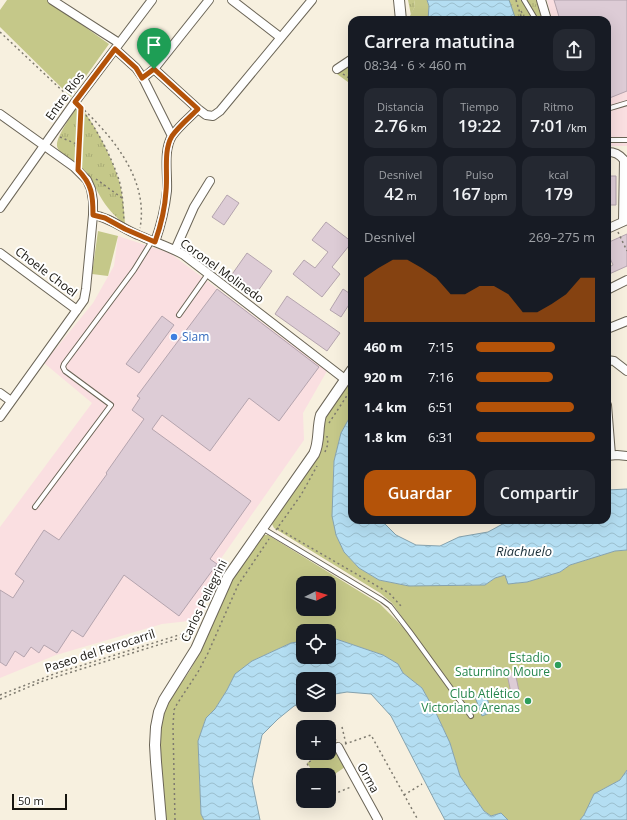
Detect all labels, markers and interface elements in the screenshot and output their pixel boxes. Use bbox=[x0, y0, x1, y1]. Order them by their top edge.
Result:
pin bbox=[137, 28, 171, 69]
text: Carrera matutina bbox=[364, 29, 515, 53]
button: share bbox=[553, 29, 595, 71]
icon: arrive bbox=[143, 34, 165, 56]
text: 08:34 · 6 × 460 m bbox=[364, 56, 467, 74]
street label: Entre Ríos bbox=[41, 68, 88, 124]
text: Distancia bbox=[377, 99, 424, 114]
text: Tiempo bbox=[460, 99, 499, 114]
text: Ritmo bbox=[543, 99, 574, 114]
text: 2.76 bbox=[374, 114, 408, 137]
text: 19:22 bbox=[458, 114, 501, 137]
text: 7:01 bbox=[530, 114, 564, 137]
text: km bbox=[408, 120, 427, 135]
text: /km bbox=[564, 120, 587, 135]
text: Desnivel bbox=[379, 167, 422, 182]
text: Pulso bbox=[466, 167, 494, 182]
text: kcal bbox=[549, 167, 568, 182]
text: 42 bbox=[384, 182, 404, 205]
text: 167 bbox=[452, 182, 481, 205]
text: 179 bbox=[544, 182, 573, 205]
text: m bbox=[404, 188, 417, 203]
text: bpm bbox=[481, 188, 507, 203]
text: Desnivel bbox=[364, 228, 415, 246]
text: 269–275 m bbox=[528, 228, 595, 246]
street label: Coronel Molinedo bbox=[177, 234, 268, 307]
street label: Choele Choel bbox=[12, 243, 81, 301]
place label: Siam bbox=[182, 328, 209, 345]
marker: Siam bbox=[169, 332, 179, 342]
text: 460 m bbox=[364, 338, 402, 356]
text: 7:15 bbox=[428, 338, 454, 356]
text: 920 m bbox=[364, 368, 402, 386]
text: 7:16 bbox=[428, 368, 454, 386]
text: 1.4 km bbox=[364, 398, 407, 416]
text: 6:51 bbox=[428, 398, 454, 416]
text: 1.8 km bbox=[364, 428, 407, 446]
text: 6:31 bbox=[428, 428, 454, 446]
button: Guardar bbox=[364, 470, 476, 516]
button: Compartir bbox=[484, 470, 595, 516]
water label: Riachuelo bbox=[496, 542, 552, 560]
street label: Carlos Pellegrini bbox=[176, 557, 231, 645]
north arrow bbox=[296, 576, 336, 616]
map controls bbox=[296, 576, 336, 808]
button: locate bbox=[296, 624, 336, 664]
street label: Paseo del Ferrocarril bbox=[42, 625, 157, 676]
place label: Estadio Saturnino Moure bbox=[455, 649, 550, 680]
marker: Estadio Saturnino Moure bbox=[553, 660, 563, 670]
button: layers bbox=[296, 672, 336, 712]
place label: Club Atlético Victoriano Arenas bbox=[421, 685, 520, 716]
marker: Club Atlético Victoriano Arenas bbox=[523, 696, 533, 706]
button: + bbox=[296, 720, 336, 760]
street label: Orma bbox=[353, 760, 384, 796]
button: − bbox=[296, 768, 336, 808]
scale bar bbox=[12, 792, 67, 811]
text: 50 m bbox=[18, 793, 44, 808]

